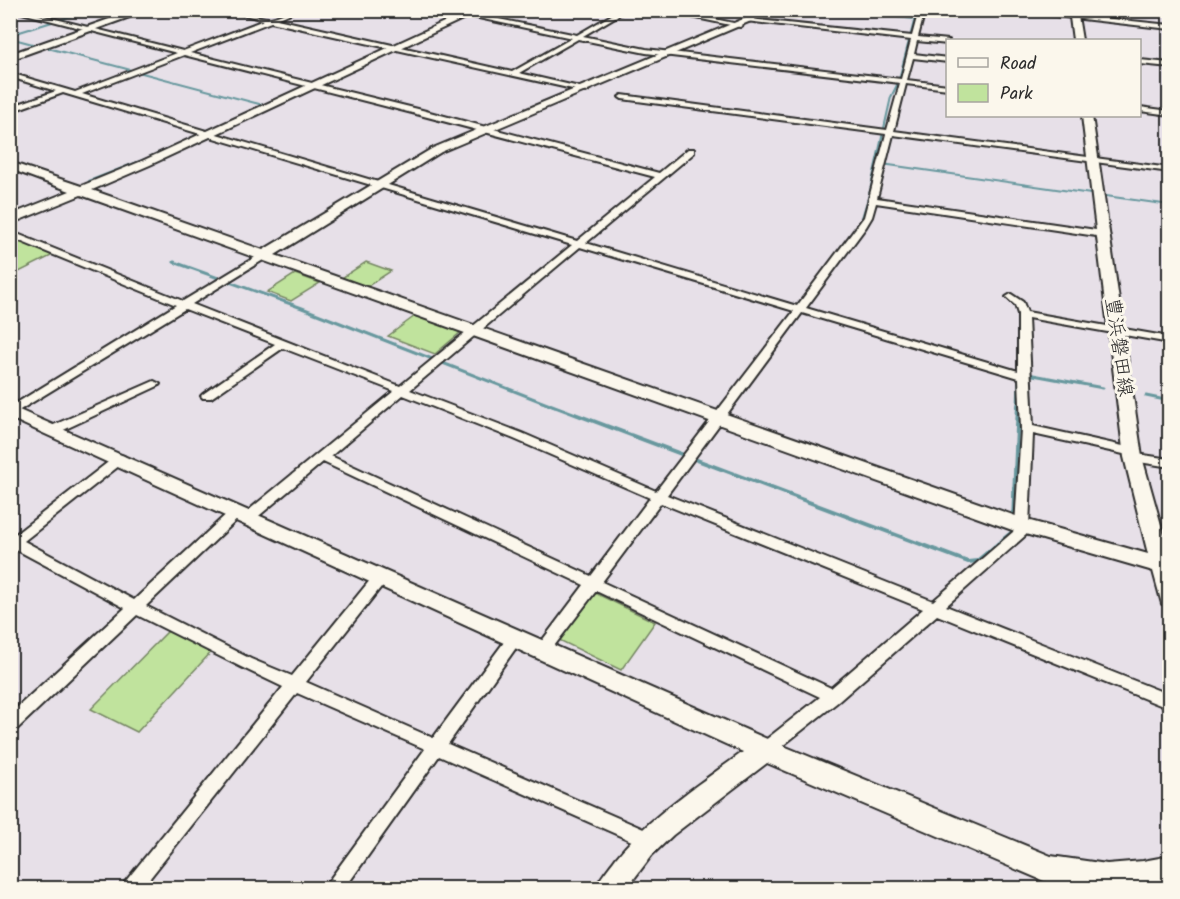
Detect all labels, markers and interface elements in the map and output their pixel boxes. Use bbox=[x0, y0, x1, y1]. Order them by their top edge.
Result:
legend bbox=[946, 39, 1141, 117]
text: Road bbox=[1000, 50, 1037, 79]
text: Park bbox=[1000, 80, 1033, 109]
street label: 豊浜磐田線 bbox=[1095, 295, 1141, 399]

